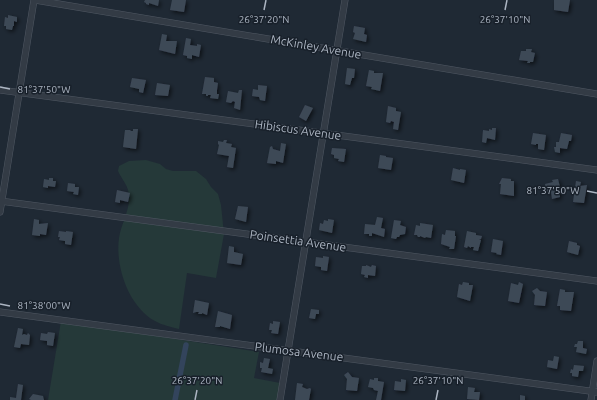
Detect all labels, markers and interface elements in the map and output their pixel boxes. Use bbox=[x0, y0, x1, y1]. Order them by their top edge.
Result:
text: 26°37'20"N bbox=[239, 14, 289, 25]
text: 26°37'10"N bbox=[480, 14, 530, 25]
street label: McKinley Avenue bbox=[270, 32, 363, 61]
text: 81°37'50"W bbox=[18, 84, 70, 95]
street label: Hibiscus Avenue bbox=[254, 117, 342, 142]
text: 81°37'50"W bbox=[527, 185, 579, 196]
street label: Poinsettia Avenue bbox=[249, 227, 347, 254]
text: 81°38'00"W bbox=[18, 300, 70, 311]
street label: Plumosa Avenue bbox=[254, 340, 344, 363]
text: 26°37'20"N bbox=[172, 375, 222, 386]
text: 26°37'10"N bbox=[413, 375, 463, 386]

